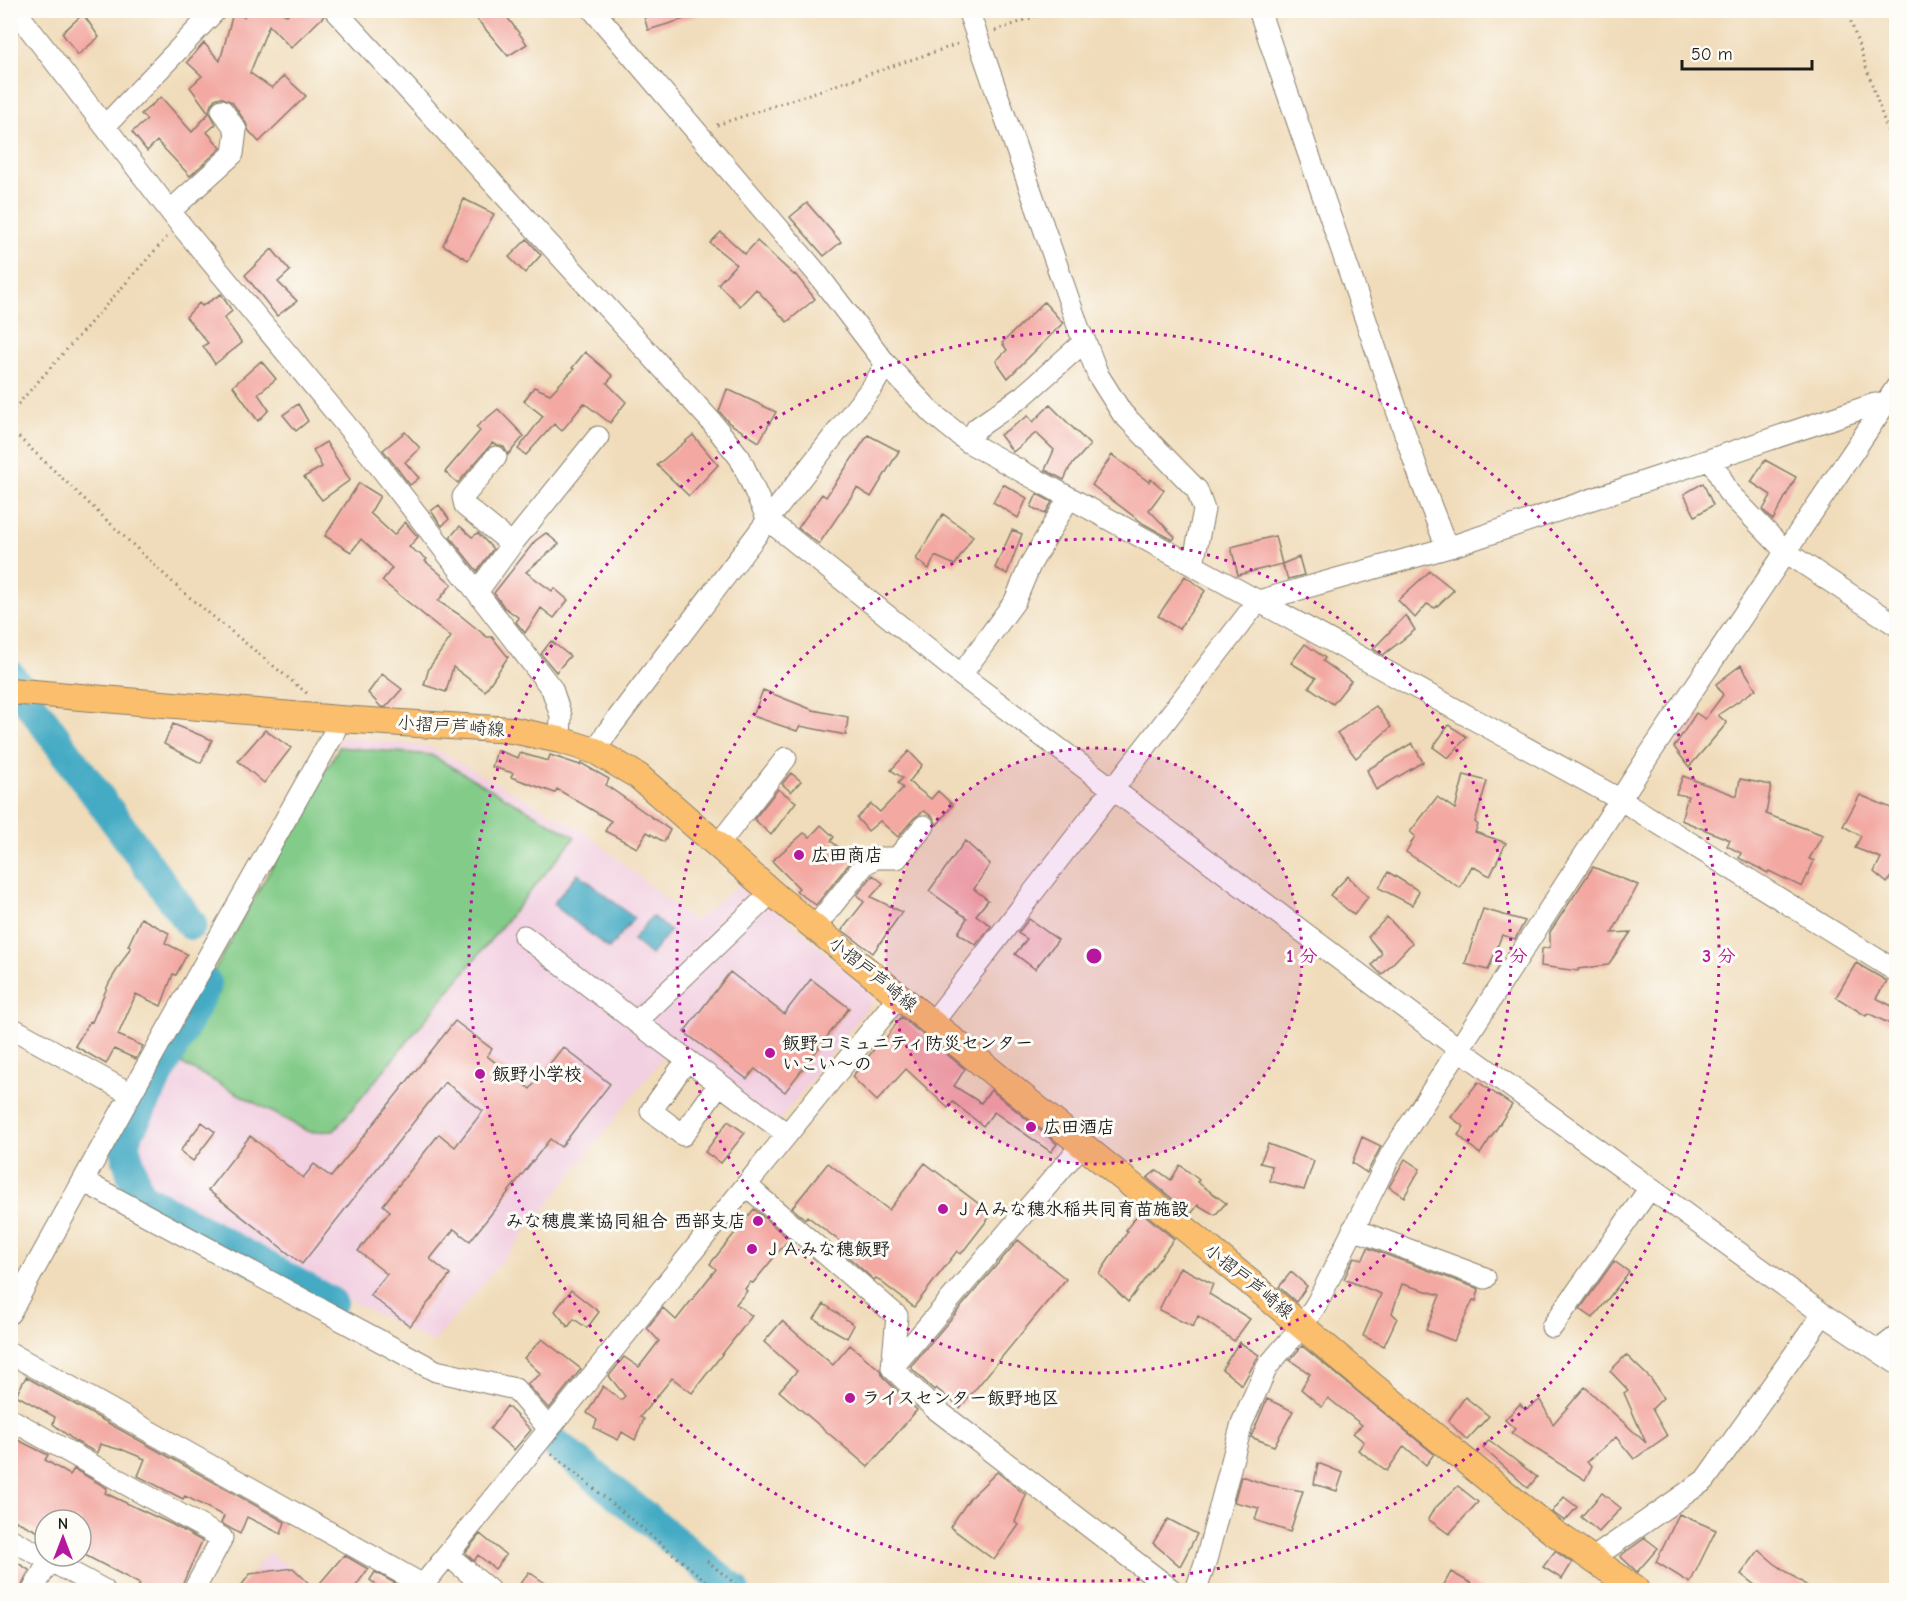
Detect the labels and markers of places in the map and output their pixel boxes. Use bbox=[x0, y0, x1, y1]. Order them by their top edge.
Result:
place label: 広田商店 bbox=[811, 845, 883, 866]
marker: 広田商店 bbox=[792, 848, 806, 862]
centre of rings bbox=[1084, 946, 1104, 966]
place label: 飯野コミュニティ防災センター いこい～の bbox=[782, 1033, 1033, 1075]
marker: 飯野コミュニティ防災センター いこい～の bbox=[763, 1046, 777, 1060]
place label: 飯野小学校 bbox=[492, 1064, 582, 1085]
marker: 飯野小学校 bbox=[473, 1067, 487, 1081]
place label: 広田酒店 bbox=[1043, 1117, 1115, 1138]
marker: 広田酒店 bbox=[1024, 1120, 1038, 1134]
place label: ＪＡみな穂水稲共同育苗施設 bbox=[955, 1199, 1189, 1220]
marker: ＪＡみな穂水稲共同育苗施設 bbox=[936, 1202, 950, 1216]
place label: みな穂農業協同組合 西部支店 bbox=[506, 1211, 746, 1232]
marker: みな穂農業協同組合 西部支店 bbox=[751, 1214, 765, 1228]
place label: ＪＡみな穂飯野 bbox=[764, 1239, 890, 1260]
marker: ＪＡみな穂飯野 bbox=[745, 1242, 759, 1256]
place label: ライスセンター飯野地区 bbox=[862, 1388, 1059, 1409]
marker: ライスセンター飯野地区 bbox=[843, 1391, 857, 1405]

